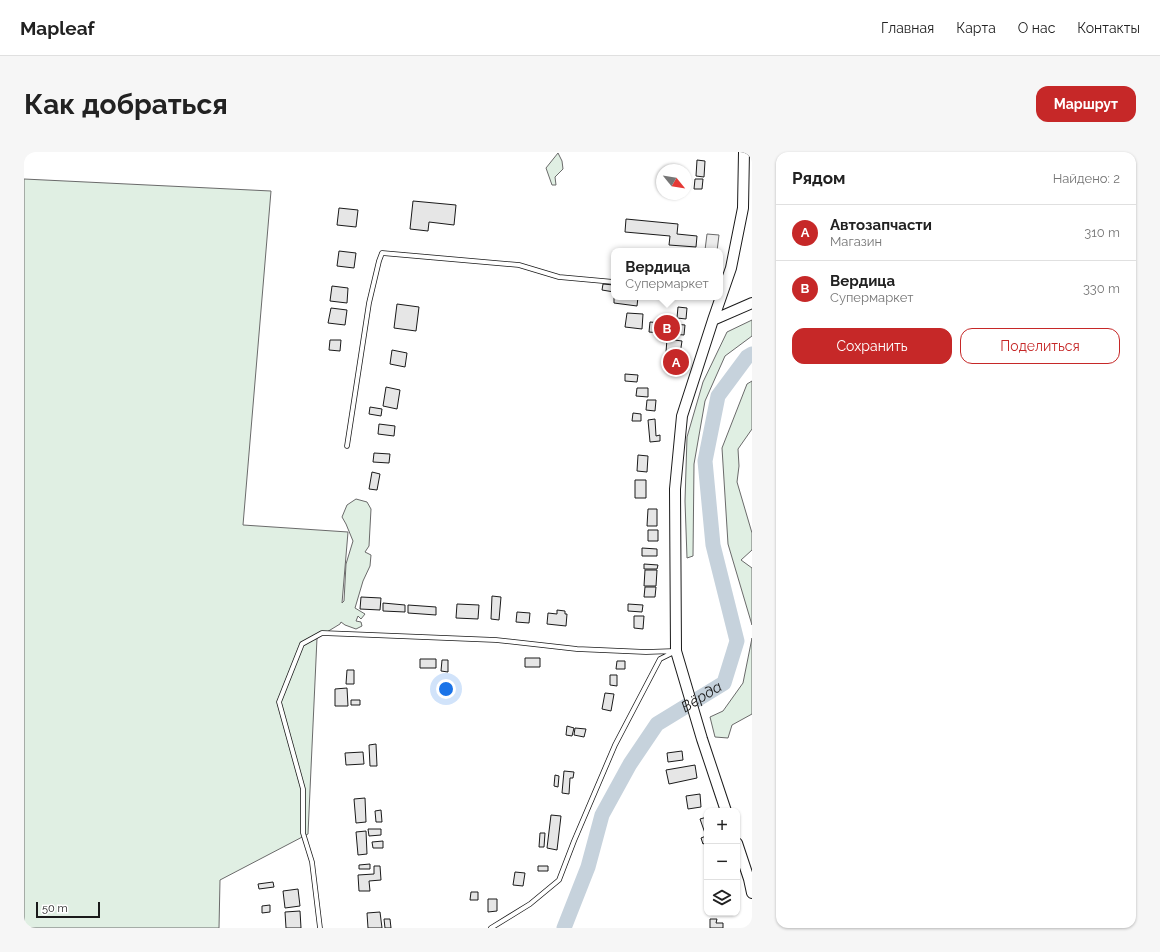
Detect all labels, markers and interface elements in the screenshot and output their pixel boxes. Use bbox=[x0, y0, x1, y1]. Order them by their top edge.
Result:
text: Mapleaf bbox=[20, 17, 95, 39]
text: Главная bbox=[881, 20, 934, 36]
text: Карта bbox=[956, 20, 996, 36]
text: О нас bbox=[1018, 20, 1055, 36]
text: Контакты bbox=[1077, 20, 1140, 36]
button: Маршрут bbox=[1036, 86, 1136, 122]
text: Как добраться bbox=[24, 88, 228, 121]
north arrow bbox=[656, 164, 692, 200]
text: Рядом bbox=[792, 168, 845, 188]
text: Найдено: 2 bbox=[1053, 171, 1120, 186]
text: Автозапчасти bbox=[830, 216, 932, 234]
text: A bbox=[801, 225, 809, 240]
text: 310 m bbox=[1084, 225, 1120, 240]
text: Магазин bbox=[830, 234, 882, 249]
popup bbox=[611, 248, 723, 300]
text: Вердица bbox=[625, 258, 690, 276]
text: Вердица bbox=[830, 272, 895, 290]
text: Супермаркет bbox=[625, 276, 709, 291]
text: B bbox=[801, 281, 809, 296]
text: 330 m bbox=[1083, 281, 1120, 296]
text: Супермаркет bbox=[830, 290, 913, 305]
pin: B bbox=[654, 313, 680, 343]
button: Сохранить bbox=[792, 328, 952, 364]
button: Поделиться bbox=[960, 328, 1120, 364]
pin: A bbox=[663, 347, 689, 377]
water label: Вёрда bbox=[678, 677, 725, 716]
your location bbox=[436, 679, 456, 699]
map controls bbox=[704, 808, 740, 916]
button: + bbox=[704, 808, 740, 844]
button: − bbox=[704, 844, 740, 880]
button: layers bbox=[704, 880, 740, 916]
scale bar bbox=[36, 900, 100, 919]
text: 50 m bbox=[42, 902, 68, 915]

